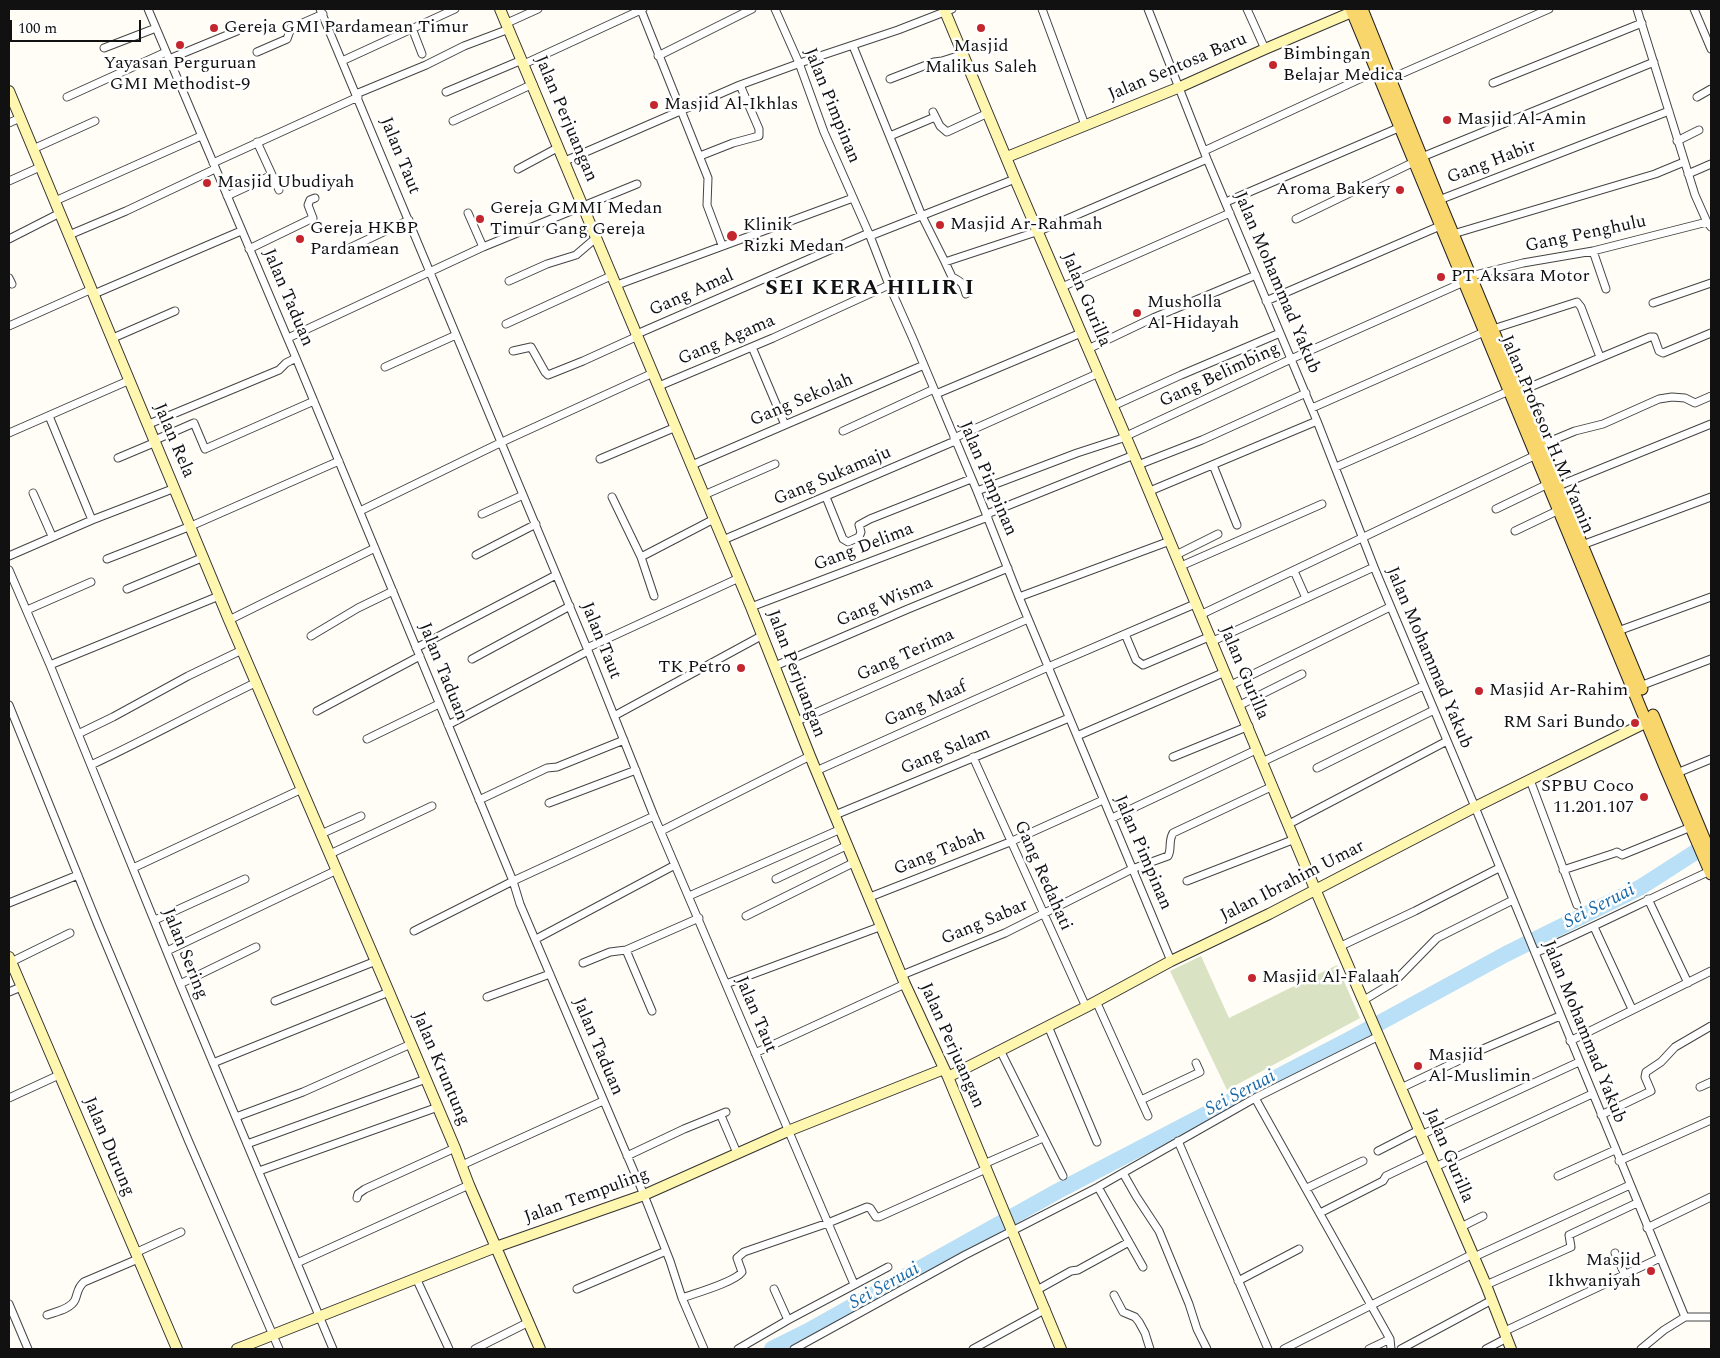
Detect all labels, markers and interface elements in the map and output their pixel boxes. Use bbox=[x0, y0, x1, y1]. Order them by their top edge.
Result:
scale bar bbox=[12, 10, 144, 42]
text: 100 m bbox=[18, 17, 57, 40]
place label: Gereja GMI Pardamean Timur bbox=[224, 17, 468, 39]
marker: Gereja GMI Pardamean Timur bbox=[208, 22, 220, 34]
marker: Masjid Malikus Saleh bbox=[975, 22, 987, 34]
street label: Jalan Sentosa Baru bbox=[1105, 29, 1251, 107]
place label: Masjid Malikus Saleh bbox=[925, 36, 1037, 78]
marker: Yayasan Perguruan GMI Methodist-9 bbox=[174, 39, 186, 51]
place label: Bimbingan Belajar Medica bbox=[1283, 44, 1403, 86]
street label: Jalan Pimpinan bbox=[798, 45, 864, 167]
place label: Yayasan Perguruan GMI Methodist-9 bbox=[104, 53, 256, 96]
street label: Jalan Perjuangan bbox=[529, 53, 601, 185]
marker: Bimbingan Belajar Medica bbox=[1267, 59, 1279, 71]
place label: Masjid Al-Ikhlas bbox=[664, 94, 798, 116]
marker: Masjid Al-Ikhlas bbox=[648, 99, 660, 111]
place label: Masjid Al-Amin bbox=[1457, 109, 1587, 131]
street label: Jalan Taut bbox=[374, 114, 424, 198]
marker: Masjid Al-Amin bbox=[1441, 114, 1453, 126]
street label: Gang Habir bbox=[1444, 136, 1540, 190]
place label: Masjid Ubudiyah bbox=[217, 172, 355, 194]
marker: Masjid Ubudiyah bbox=[201, 177, 213, 189]
place label: Aroma Bakery bbox=[1276, 179, 1390, 201]
marker: Aroma Bakery bbox=[1394, 184, 1406, 196]
street label: Jalan Mohammad Yakub bbox=[1228, 189, 1324, 377]
place label: Gereja GMMI Medan Timur Gang Gereja bbox=[490, 198, 663, 240]
street label: Gang Penghulu bbox=[1524, 212, 1648, 258]
marker: Gereja GMMI Medan Timur Gang Gereja bbox=[474, 213, 486, 225]
place label: Masjid Ar-Rahmah bbox=[950, 214, 1103, 236]
place label: Klinik Rizki Medan bbox=[743, 215, 844, 258]
place label: Gereja HKBP Pardamean bbox=[310, 218, 418, 260]
marker: Masjid Ar-Rahmah bbox=[934, 219, 946, 231]
marker: Klinik Rizki Medan bbox=[725, 229, 739, 243]
marker: Gereja HKBP Pardamean bbox=[294, 233, 306, 245]
street label: Jalan Taduan bbox=[257, 246, 317, 350]
street label: Jalan Gurilla bbox=[1055, 250, 1115, 350]
street label: Gang Amal bbox=[646, 266, 738, 322]
place label: PT Aksara Motor bbox=[1451, 266, 1590, 288]
marker: PT Aksara Motor bbox=[1435, 271, 1447, 283]
district label: SEI KERA HILIR I bbox=[763, 277, 977, 303]
place label: Musholla Al-Hidayah bbox=[1147, 292, 1239, 334]
marker: Musholla Al-Hidayah bbox=[1131, 307, 1143, 319]
street label: Gang Agama bbox=[675, 311, 779, 371]
street label: Jalan Profesor H.M. Yamin bbox=[1494, 332, 1598, 538]
street label: Gang Belimbing bbox=[1156, 339, 1284, 413]
street label: Gang Sekolah bbox=[747, 370, 857, 432]
street label: Jalan Rela bbox=[148, 400, 198, 482]
street label: Jalan Pimpinan bbox=[953, 418, 1021, 540]
street label: Gang Sukamaju bbox=[771, 443, 895, 511]
street label: Gang Delima bbox=[811, 519, 917, 577]
street label: Jalan Mohammad Yakub bbox=[1380, 564, 1476, 752]
street label: Gang Wisma bbox=[834, 573, 936, 633]
street label: Jalan Taut bbox=[575, 599, 625, 683]
street label: Jalan Perjuangan bbox=[761, 607, 829, 741]
street label: Jalan Taduan bbox=[413, 620, 471, 724]
street label: Jalan Gurilla bbox=[1213, 623, 1273, 723]
street label: Gang Terima bbox=[854, 625, 958, 687]
place label: TK Petro bbox=[658, 657, 731, 679]
marker: TK Petro bbox=[735, 662, 747, 674]
street label: Gang Maaf bbox=[881, 677, 971, 733]
place label: Masjid Ar-Rahim bbox=[1489, 680, 1628, 702]
marker: Masjid Ar-Rahim bbox=[1473, 685, 1485, 697]
place label: RM Sari Bundo bbox=[1503, 712, 1625, 734]
marker: RM Sari Bundo bbox=[1629, 717, 1641, 729]
street label: Gang Salam bbox=[898, 723, 994, 781]
place label: SPBU Coco 11.201.107 bbox=[1541, 776, 1634, 819]
marker: SPBU Coco 11.201.107 bbox=[1638, 791, 1650, 803]
street label: Jalan Pimpinan bbox=[1108, 792, 1176, 914]
street label: Gang Redahati bbox=[1008, 818, 1076, 934]
street label: Gang Tabah bbox=[891, 825, 989, 881]
street label: Jalan Ibrahim Umar bbox=[1217, 836, 1369, 928]
water label: Sei Seruai bbox=[1561, 879, 1639, 935]
street label: Gang Sabar bbox=[938, 895, 1032, 951]
street label: Jalan Sering bbox=[156, 906, 212, 1002]
street label: Jalan Mohammad Yakub bbox=[1536, 938, 1630, 1126]
place label: Masjid Al-Falaah bbox=[1262, 967, 1400, 989]
marker: Masjid Al-Falaah bbox=[1246, 972, 1258, 984]
street label: Jalan Taut bbox=[729, 974, 781, 1056]
street label: Jalan Perjuangan bbox=[914, 980, 988, 1112]
street label: Jalan Taduan bbox=[567, 995, 627, 1099]
street label: Jalan Kruntung bbox=[406, 1009, 474, 1129]
place label: Masjid Al-Muslimin bbox=[1428, 1045, 1531, 1088]
marker: Masjid Al-Muslimin bbox=[1412, 1060, 1424, 1072]
water label: Sei Seruai bbox=[1202, 1066, 1280, 1122]
street label: Jalan Durung bbox=[77, 1094, 139, 1200]
street label: Jalan Gurilla bbox=[1418, 1106, 1478, 1206]
street label: Jalan Tempuling bbox=[522, 1164, 652, 1230]
place label: Masjid Ikhwaniyah bbox=[1548, 1250, 1641, 1292]
water label: Sei Seruai bbox=[846, 1258, 924, 1316]
marker: Masjid Ikhwaniyah bbox=[1645, 1265, 1657, 1277]

